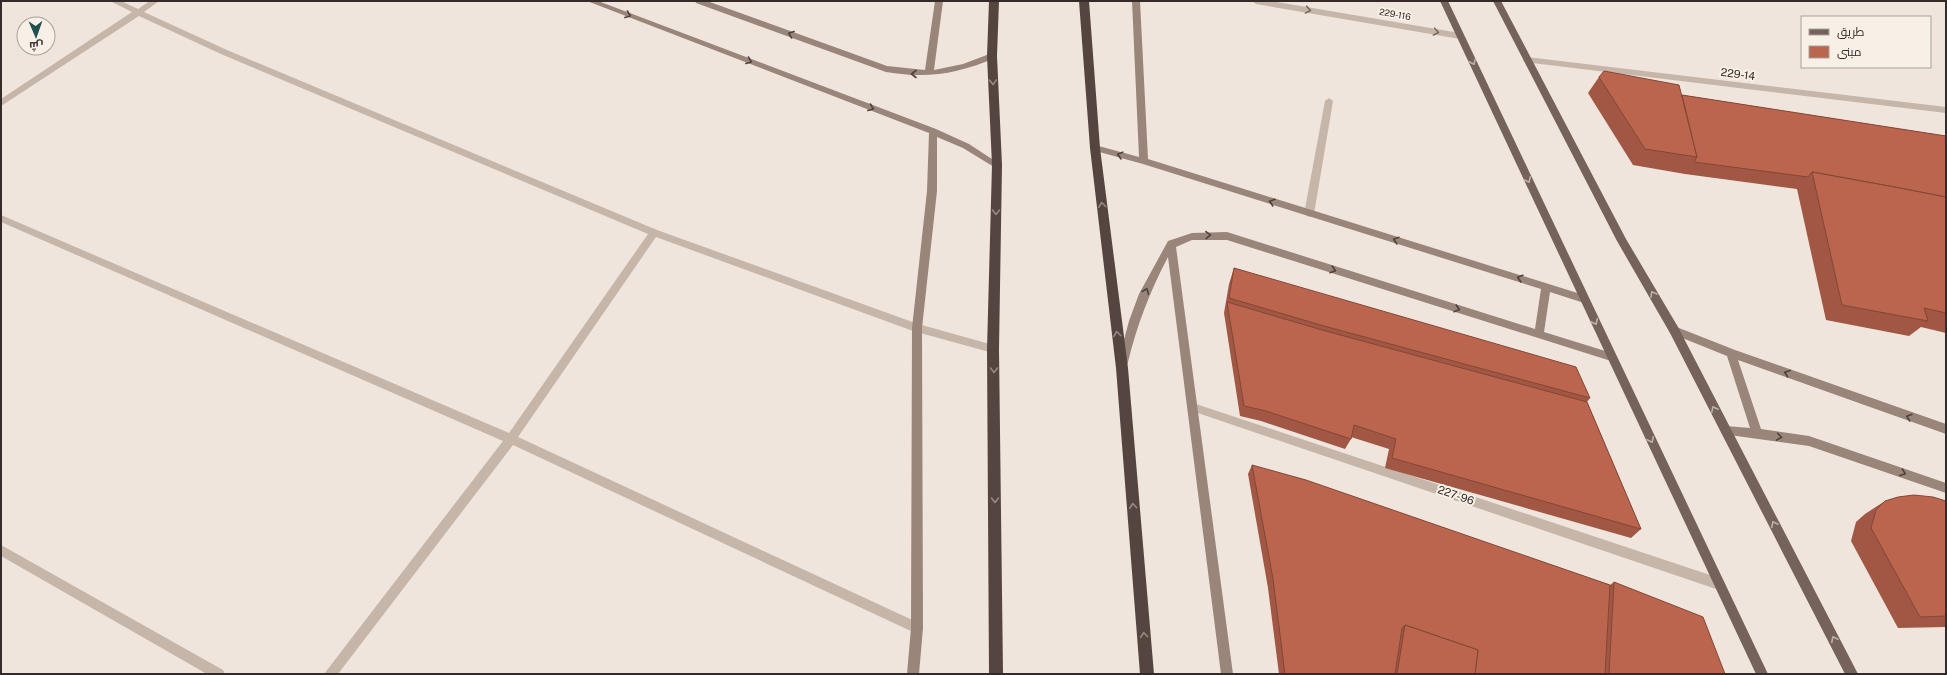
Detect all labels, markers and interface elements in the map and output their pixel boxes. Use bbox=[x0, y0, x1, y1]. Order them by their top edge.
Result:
one-way arrow bbox=[1305, 5, 1311, 14]
street label: 229-116 bbox=[1378, 6, 1412, 22]
one-way arrow bbox=[624, 10, 631, 18]
north arrow bbox=[16, 16, 56, 56]
legend bbox=[1801, 16, 1931, 68]
text: طريق bbox=[1837, 25, 1865, 39]
one-way arrow bbox=[1433, 27, 1439, 35]
one-way arrow bbox=[787, 31, 794, 39]
text: ش bbox=[29, 39, 44, 52]
text: مبنى bbox=[1837, 45, 1862, 59]
one-way arrow bbox=[746, 57, 753, 65]
one-way arrow bbox=[1468, 57, 1476, 65]
street label: 229-14 bbox=[1720, 66, 1756, 82]
one-way arrow bbox=[911, 70, 917, 78]
one-way arrow bbox=[989, 79, 997, 85]
one-way arrow bbox=[867, 103, 874, 111]
one-way arrow bbox=[1117, 151, 1124, 160]
one-way arrow bbox=[1523, 175, 1531, 183]
one-way arrow bbox=[1268, 198, 1275, 207]
one-way arrow bbox=[1098, 202, 1107, 208]
one-way arrow bbox=[992, 209, 1000, 215]
one-way arrow bbox=[1205, 231, 1211, 239]
one-way arrow bbox=[1393, 236, 1400, 245]
one-way arrow bbox=[1329, 265, 1336, 273]
one-way arrow bbox=[1517, 274, 1524, 283]
one-way arrow bbox=[1141, 288, 1149, 296]
one-way arrow bbox=[1650, 291, 1657, 298]
one-way arrow bbox=[1453, 304, 1460, 313]
one-way arrow bbox=[1590, 318, 1598, 326]
one-way arrow bbox=[1113, 331, 1122, 337]
one-way arrow bbox=[989, 367, 998, 373]
one-way arrow bbox=[1783, 369, 1790, 377]
one-way arrow bbox=[1711, 405, 1719, 413]
one-way arrow bbox=[1906, 413, 1913, 421]
one-way arrow bbox=[1775, 432, 1782, 440]
one-way arrow bbox=[1646, 436, 1654, 443]
one-way arrow bbox=[1899, 468, 1906, 476]
street label: 227-96 bbox=[1436, 483, 1476, 507]
one-way arrow bbox=[990, 497, 999, 503]
one-way arrow bbox=[1129, 503, 1138, 509]
one-way arrow bbox=[1771, 521, 1779, 528]
one-way arrow bbox=[1139, 632, 1148, 638]
one-way arrow bbox=[1831, 636, 1839, 644]

